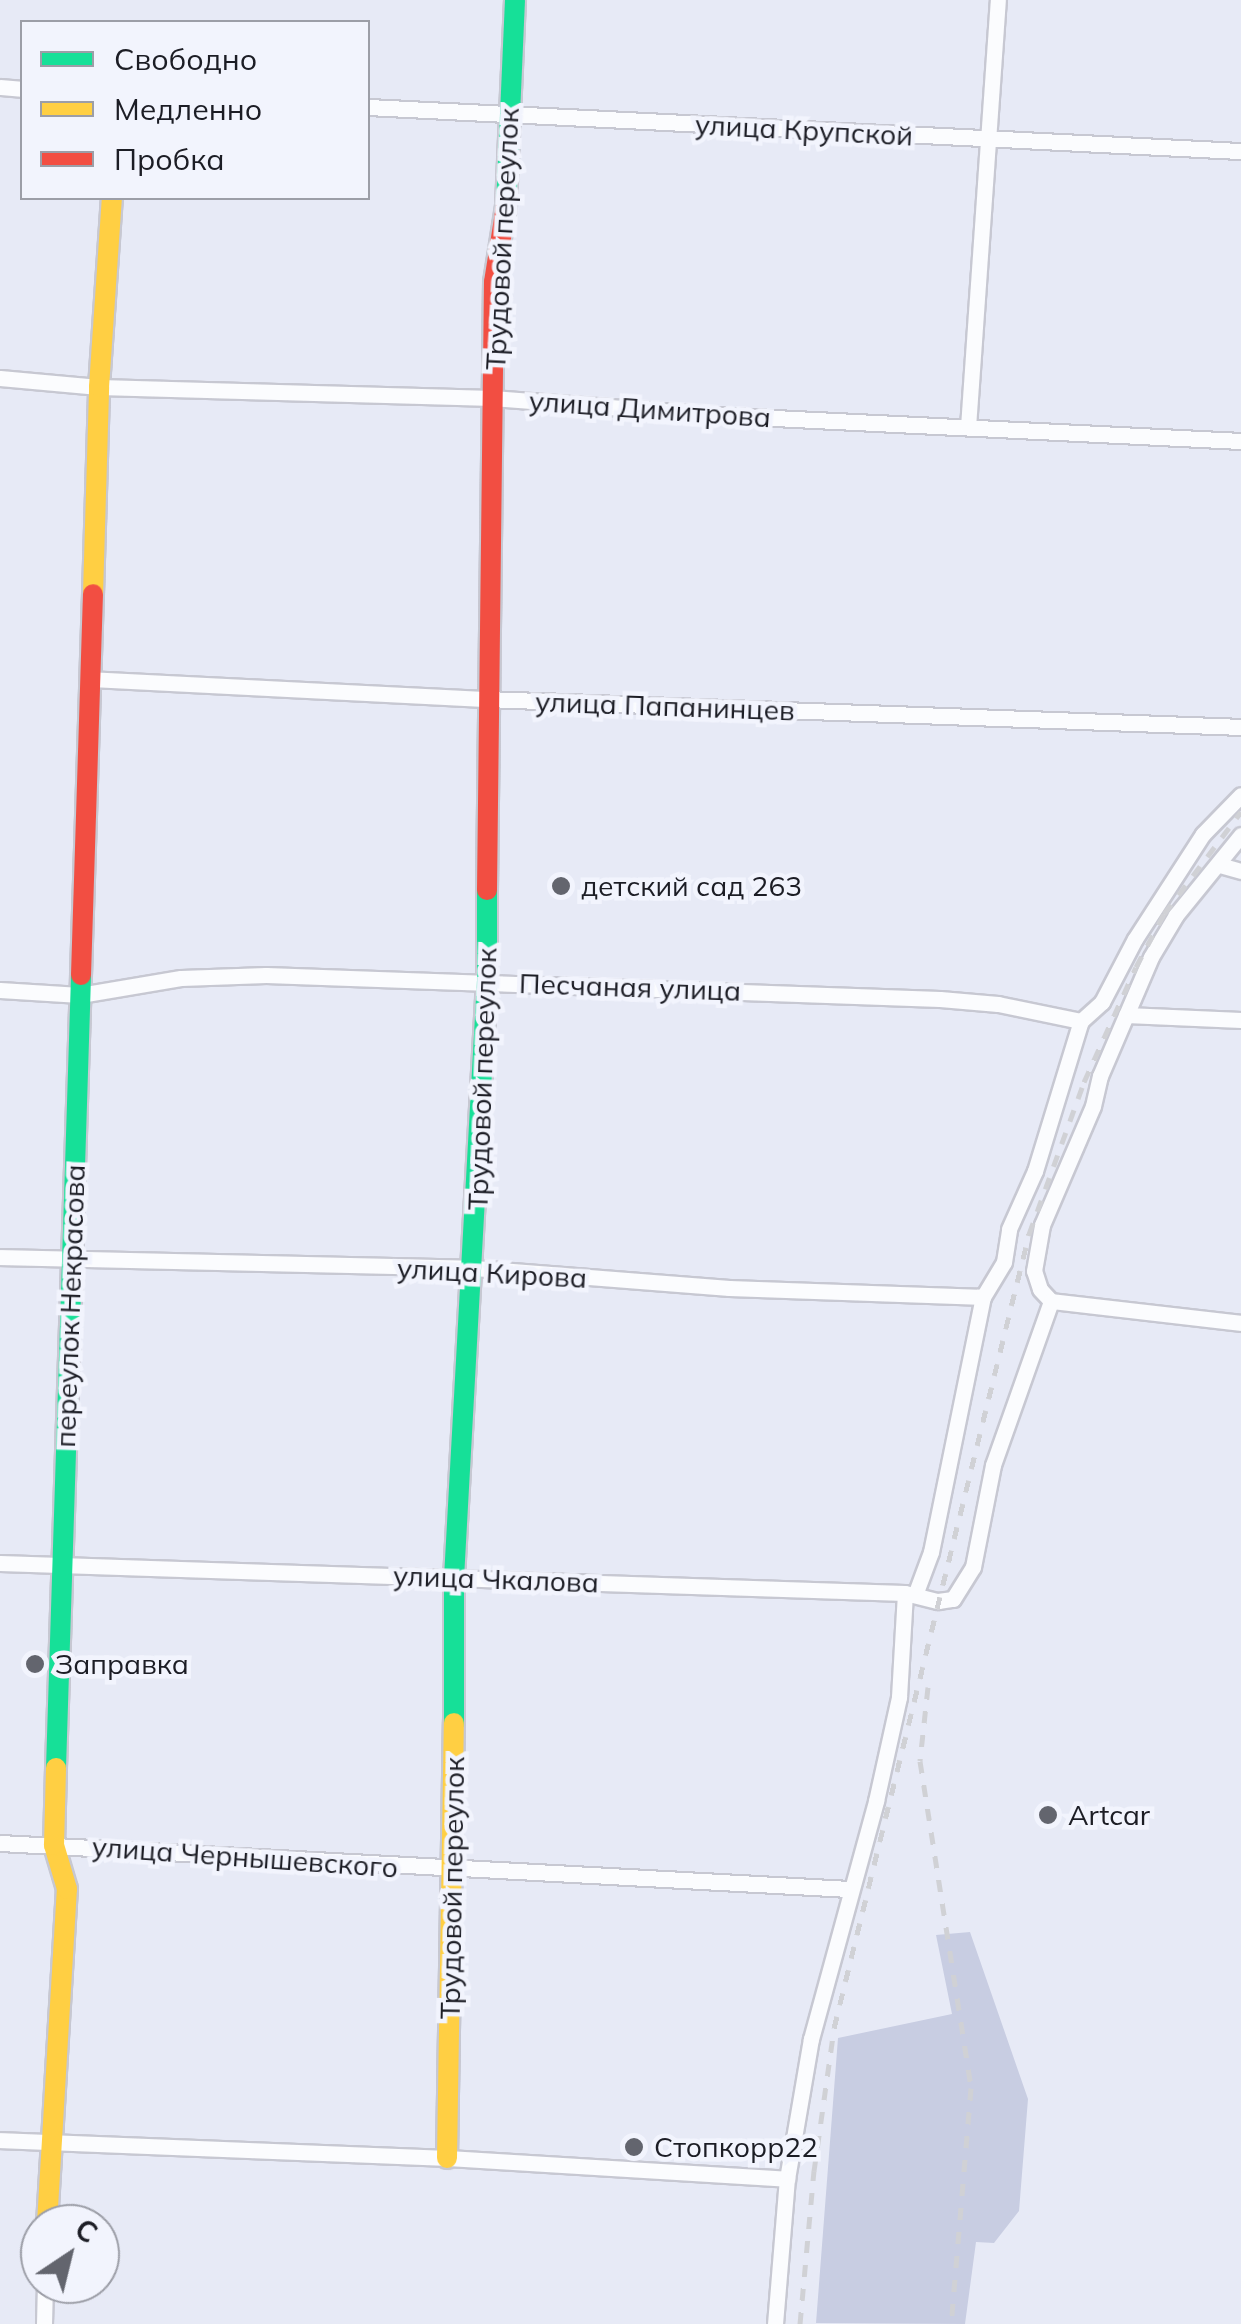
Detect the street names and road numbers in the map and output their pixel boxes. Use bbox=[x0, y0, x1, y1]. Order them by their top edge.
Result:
street label: Трудовой переулок bbox=[478, 107, 526, 371]
street label: улица Крупской bbox=[694, 108, 914, 152]
street label: улица Димитрова bbox=[528, 384, 772, 434]
street label: улица Папанинцев bbox=[535, 685, 795, 727]
street label: Трудовой переулок bbox=[461, 947, 503, 1211]
street label: Песчаная улица bbox=[518, 966, 742, 1008]
street label: переулок Некрасова bbox=[48, 1164, 92, 1448]
street label: улица Кирова bbox=[396, 1251, 588, 1295]
street label: улица Чкалова bbox=[393, 1559, 599, 1599]
street label: Трудовой переулок bbox=[433, 1757, 471, 2019]
street label: улица Чернышевского bbox=[91, 1830, 399, 1884]

